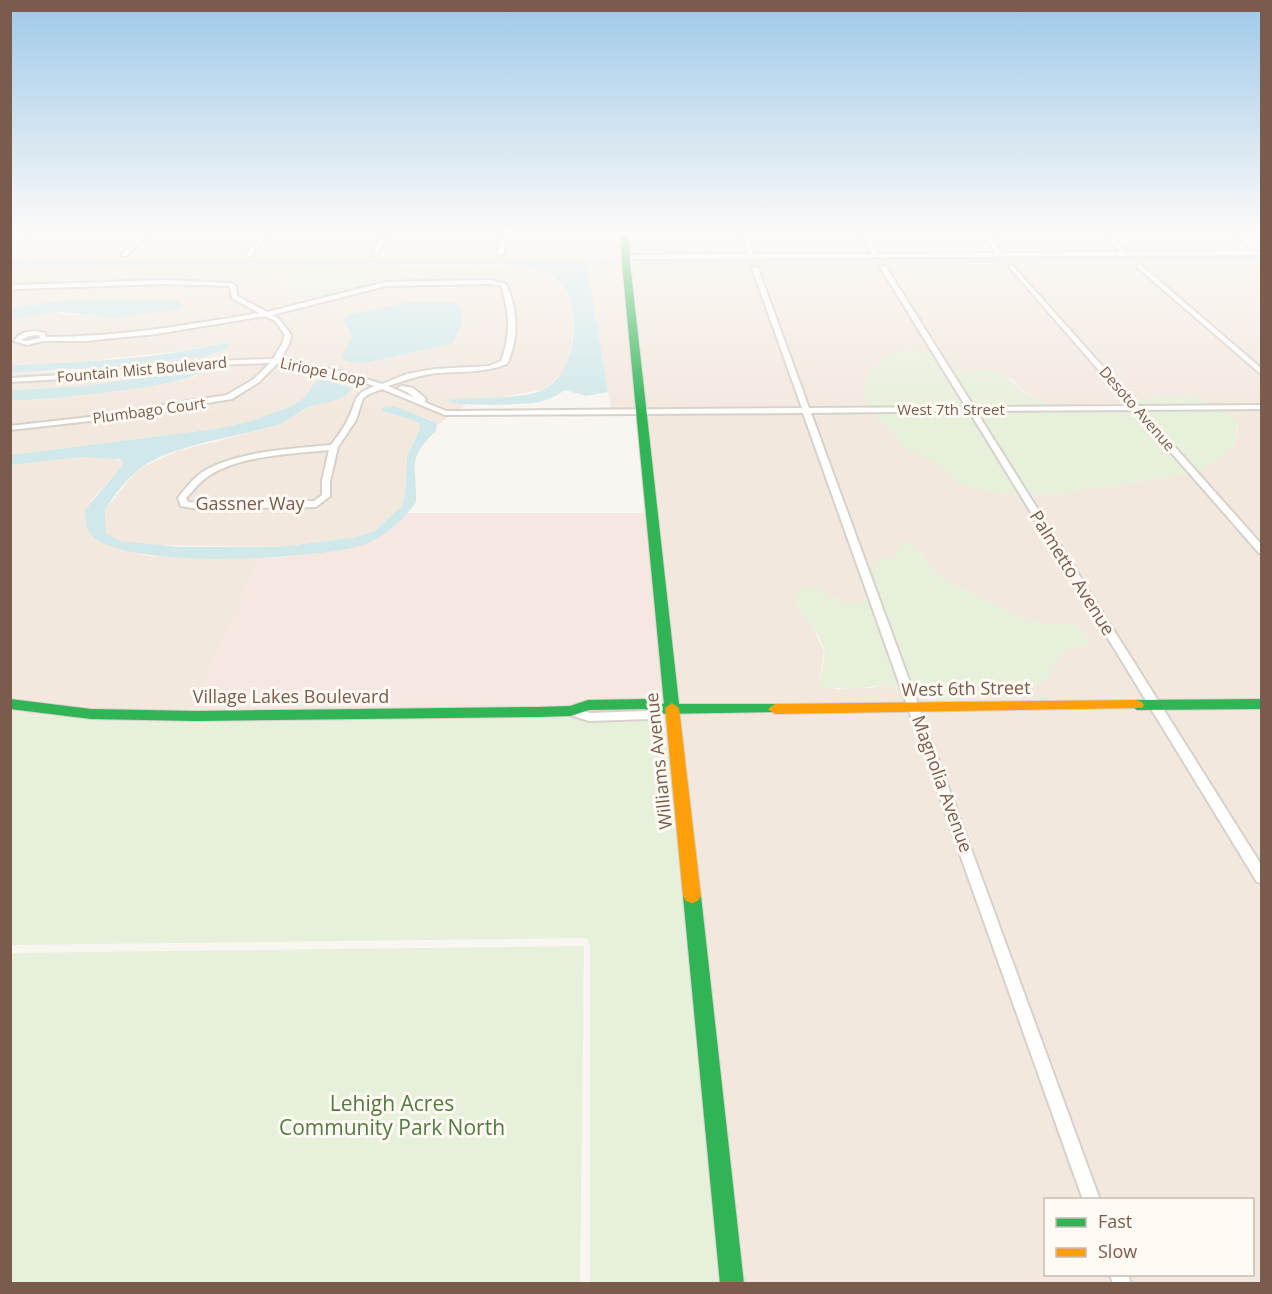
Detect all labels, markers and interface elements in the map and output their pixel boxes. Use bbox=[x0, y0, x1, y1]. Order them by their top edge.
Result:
street label: Fountain Mist Boulevard bbox=[56, 352, 228, 386]
street label: Liriope Loop bbox=[279, 352, 368, 390]
street label: Desoto Avenue bbox=[1095, 362, 1180, 455]
street label: Plumbago Court bbox=[91, 392, 207, 428]
street label: West 7th Street bbox=[897, 399, 1005, 419]
street label: Gassner Way bbox=[195, 491, 306, 515]
street label: Palmetto Avenue bbox=[1025, 505, 1121, 640]
street label: West 6th Street bbox=[901, 675, 1031, 701]
street label: Village Lakes Boulevard bbox=[193, 684, 389, 708]
street label: Williams Avenue bbox=[639, 692, 677, 831]
street label: Magnolia Avenue bbox=[907, 712, 979, 856]
park label: Lehigh Acres Community Park North bbox=[279, 1089, 505, 1141]
legend bbox=[1044, 1198, 1254, 1276]
text: Fast bbox=[1098, 1209, 1132, 1233]
text: Slow bbox=[1098, 1239, 1137, 1263]

